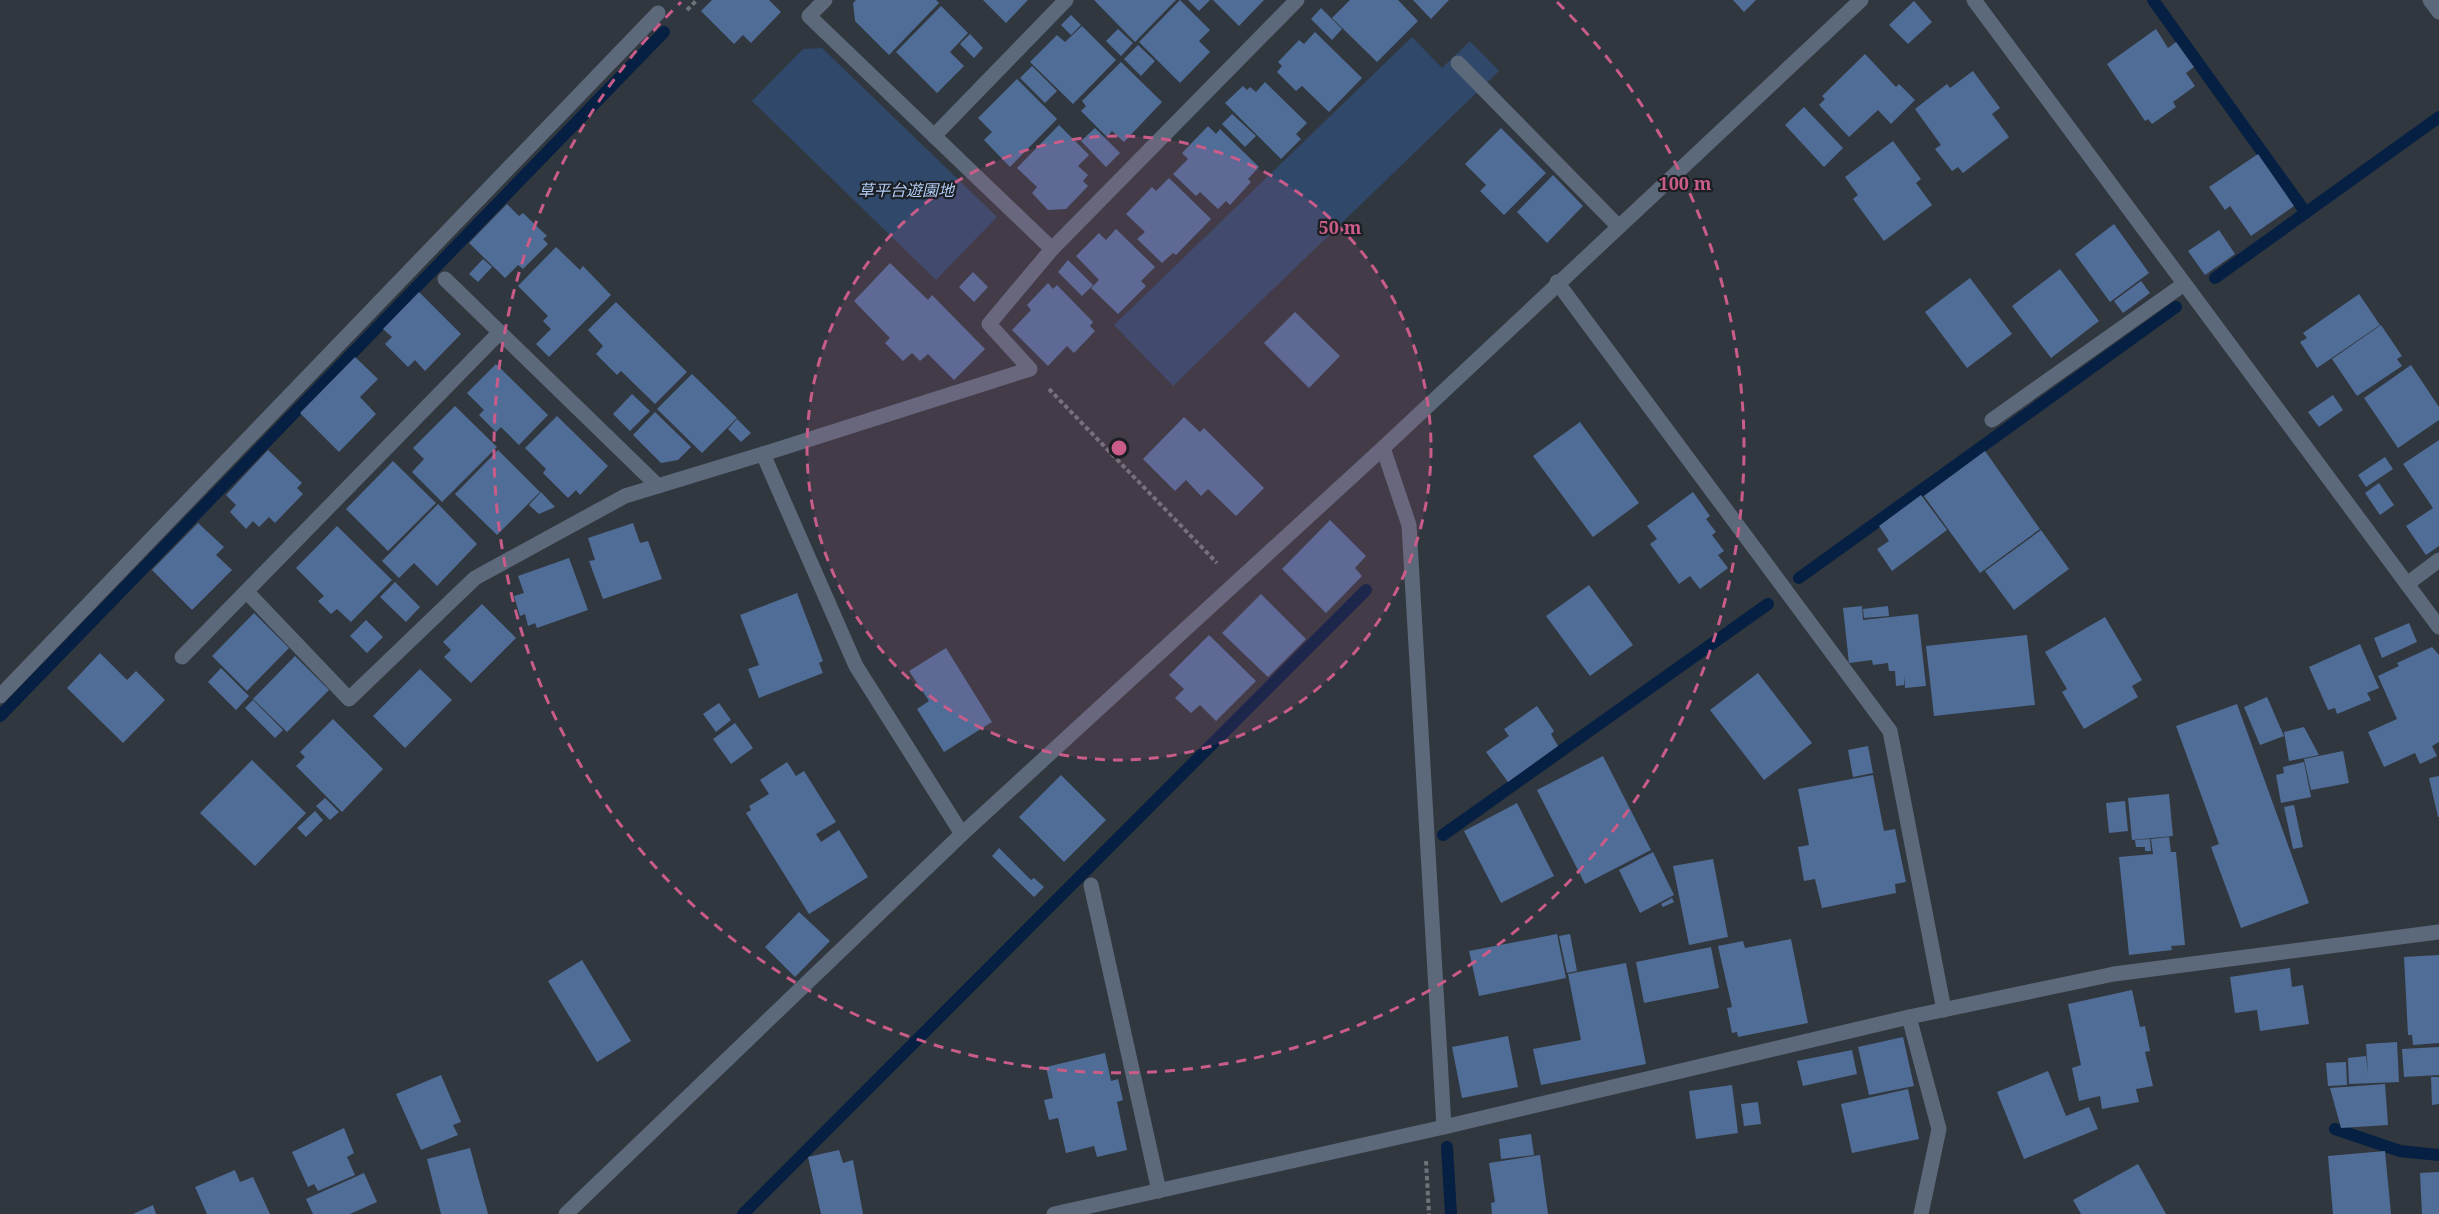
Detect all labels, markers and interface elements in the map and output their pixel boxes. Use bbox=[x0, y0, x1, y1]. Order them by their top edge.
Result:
text: 100 m bbox=[1659, 171, 1712, 195]
park label: 草平台遊園地 bbox=[858, 179, 956, 201]
text: 50 m bbox=[1319, 215, 1362, 239]
centre of rings bbox=[1109, 438, 1129, 458]

